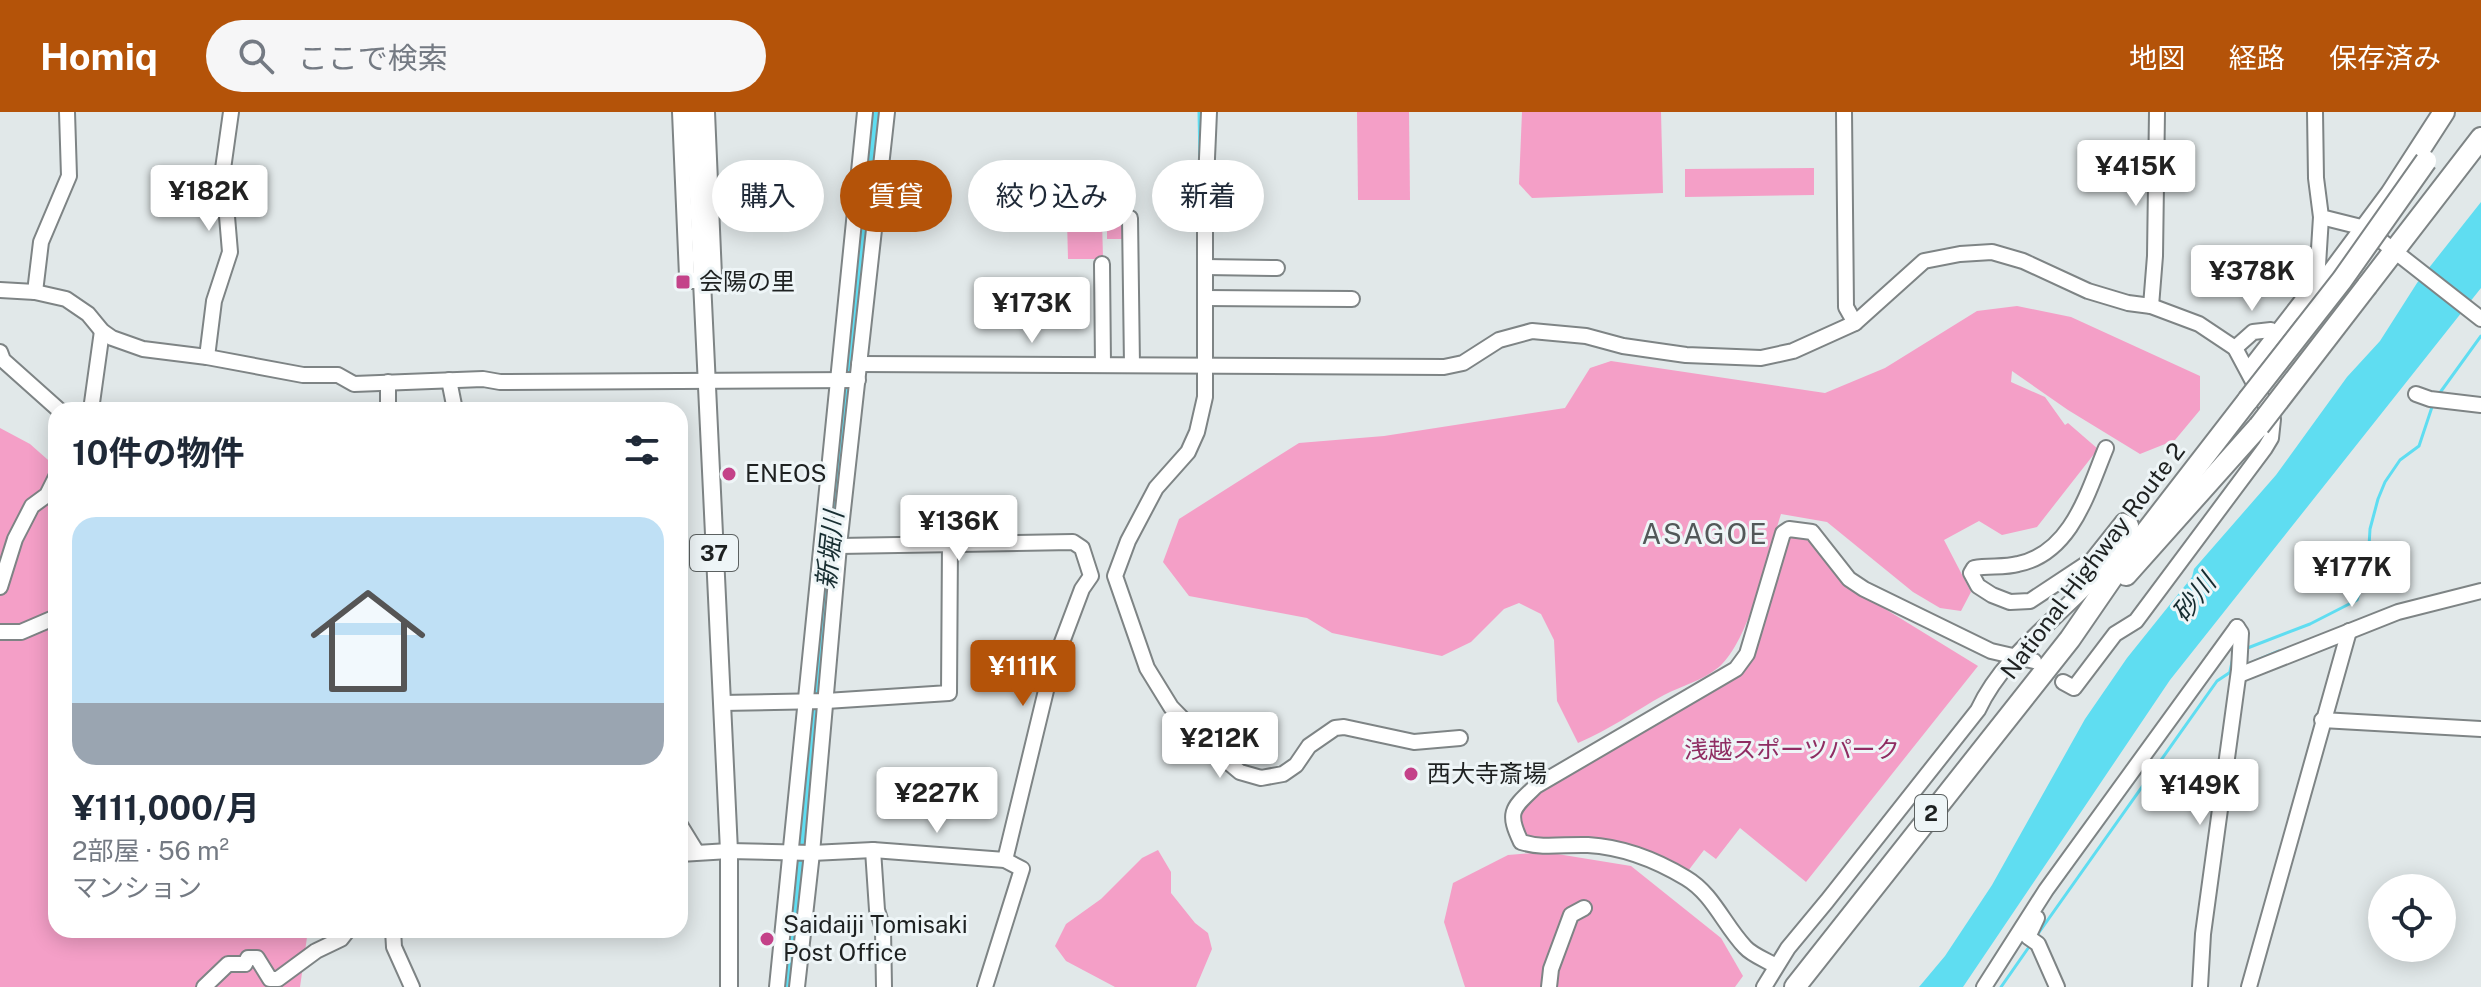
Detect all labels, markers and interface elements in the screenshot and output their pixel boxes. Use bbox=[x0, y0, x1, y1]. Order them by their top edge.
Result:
search box bbox=[206, 20, 766, 92]
text: Homiq bbox=[40, 34, 158, 79]
icon: search bbox=[234, 34, 278, 78]
text: ここで検索 bbox=[298, 40, 448, 76]
text: 地図 bbox=[2129, 41, 2185, 74]
text: 経路 bbox=[2229, 41, 2285, 74]
text: 保存済み bbox=[2329, 41, 2441, 74]
pin: ¥415K bbox=[2080, 140, 2192, 208]
text: ¥415K bbox=[2095, 150, 2177, 181]
chip: 購入 bbox=[712, 160, 824, 232]
chip: 賃貸 bbox=[840, 160, 952, 232]
chip: 絞り込み bbox=[968, 160, 1136, 232]
chip: 新着 bbox=[1152, 160, 1264, 232]
pin: ¥182K bbox=[153, 165, 265, 233]
text: ¥182K bbox=[169, 175, 249, 206]
pin: ¥378K bbox=[2196, 245, 2308, 313]
text: ¥378K bbox=[2209, 255, 2295, 286]
place label: 会陽の里 bbox=[699, 267, 795, 295]
marker: 会陽の里 bbox=[674, 273, 692, 291]
pin: ¥173K bbox=[976, 277, 1088, 345]
text: ¥173K bbox=[992, 287, 1072, 318]
icon: filters bbox=[620, 428, 664, 472]
text: 10件の物件 bbox=[72, 433, 244, 473]
street label: National Highway Route 2 bbox=[1994, 437, 2190, 684]
place label: ENEOS bbox=[745, 459, 827, 487]
marker: ENEOS bbox=[720, 465, 738, 483]
pin: ¥136K bbox=[903, 495, 1015, 563]
text: ¥136K bbox=[918, 505, 1000, 536]
water label: 新堀川 bbox=[810, 507, 849, 590]
district label: ASAGOE bbox=[1641, 517, 1769, 550]
road number: 37 bbox=[690, 535, 738, 571]
pin: ¥177K bbox=[2296, 541, 2408, 609]
text: ¥177K bbox=[2312, 551, 2392, 582]
water label: 砂川 bbox=[2165, 565, 2224, 628]
icon: home bbox=[296, 569, 440, 713]
pin: ¥111K bbox=[967, 640, 1079, 708]
text: ¥111K bbox=[988, 650, 1058, 681]
pin: ¥212K bbox=[1164, 712, 1276, 780]
text: ¥212K bbox=[1180, 722, 1260, 753]
park label: 浅越スポーツパーク bbox=[1684, 735, 1900, 763]
place label: 西大寺斎場 bbox=[1427, 759, 1547, 787]
pin: ¥149K bbox=[2144, 759, 2256, 827]
marker: 西大寺斎場 bbox=[1402, 765, 1420, 783]
pin: ¥227K bbox=[881, 767, 993, 835]
text: ¥149K bbox=[2159, 769, 2241, 800]
text: ¥227K bbox=[894, 777, 980, 808]
text: ¥111,000/月 bbox=[72, 788, 260, 828]
road number: 2 bbox=[1915, 795, 1947, 831]
text: 2部屋 · 56 m² bbox=[72, 835, 229, 866]
text: マンション bbox=[72, 872, 202, 903]
map controls bbox=[2368, 874, 2456, 962]
button: locate bbox=[2368, 874, 2456, 962]
place label: Saidaiji Tomisaki Post Office bbox=[783, 910, 968, 966]
marker: Saidaiji Tomisaki Post Office bbox=[758, 930, 776, 948]

